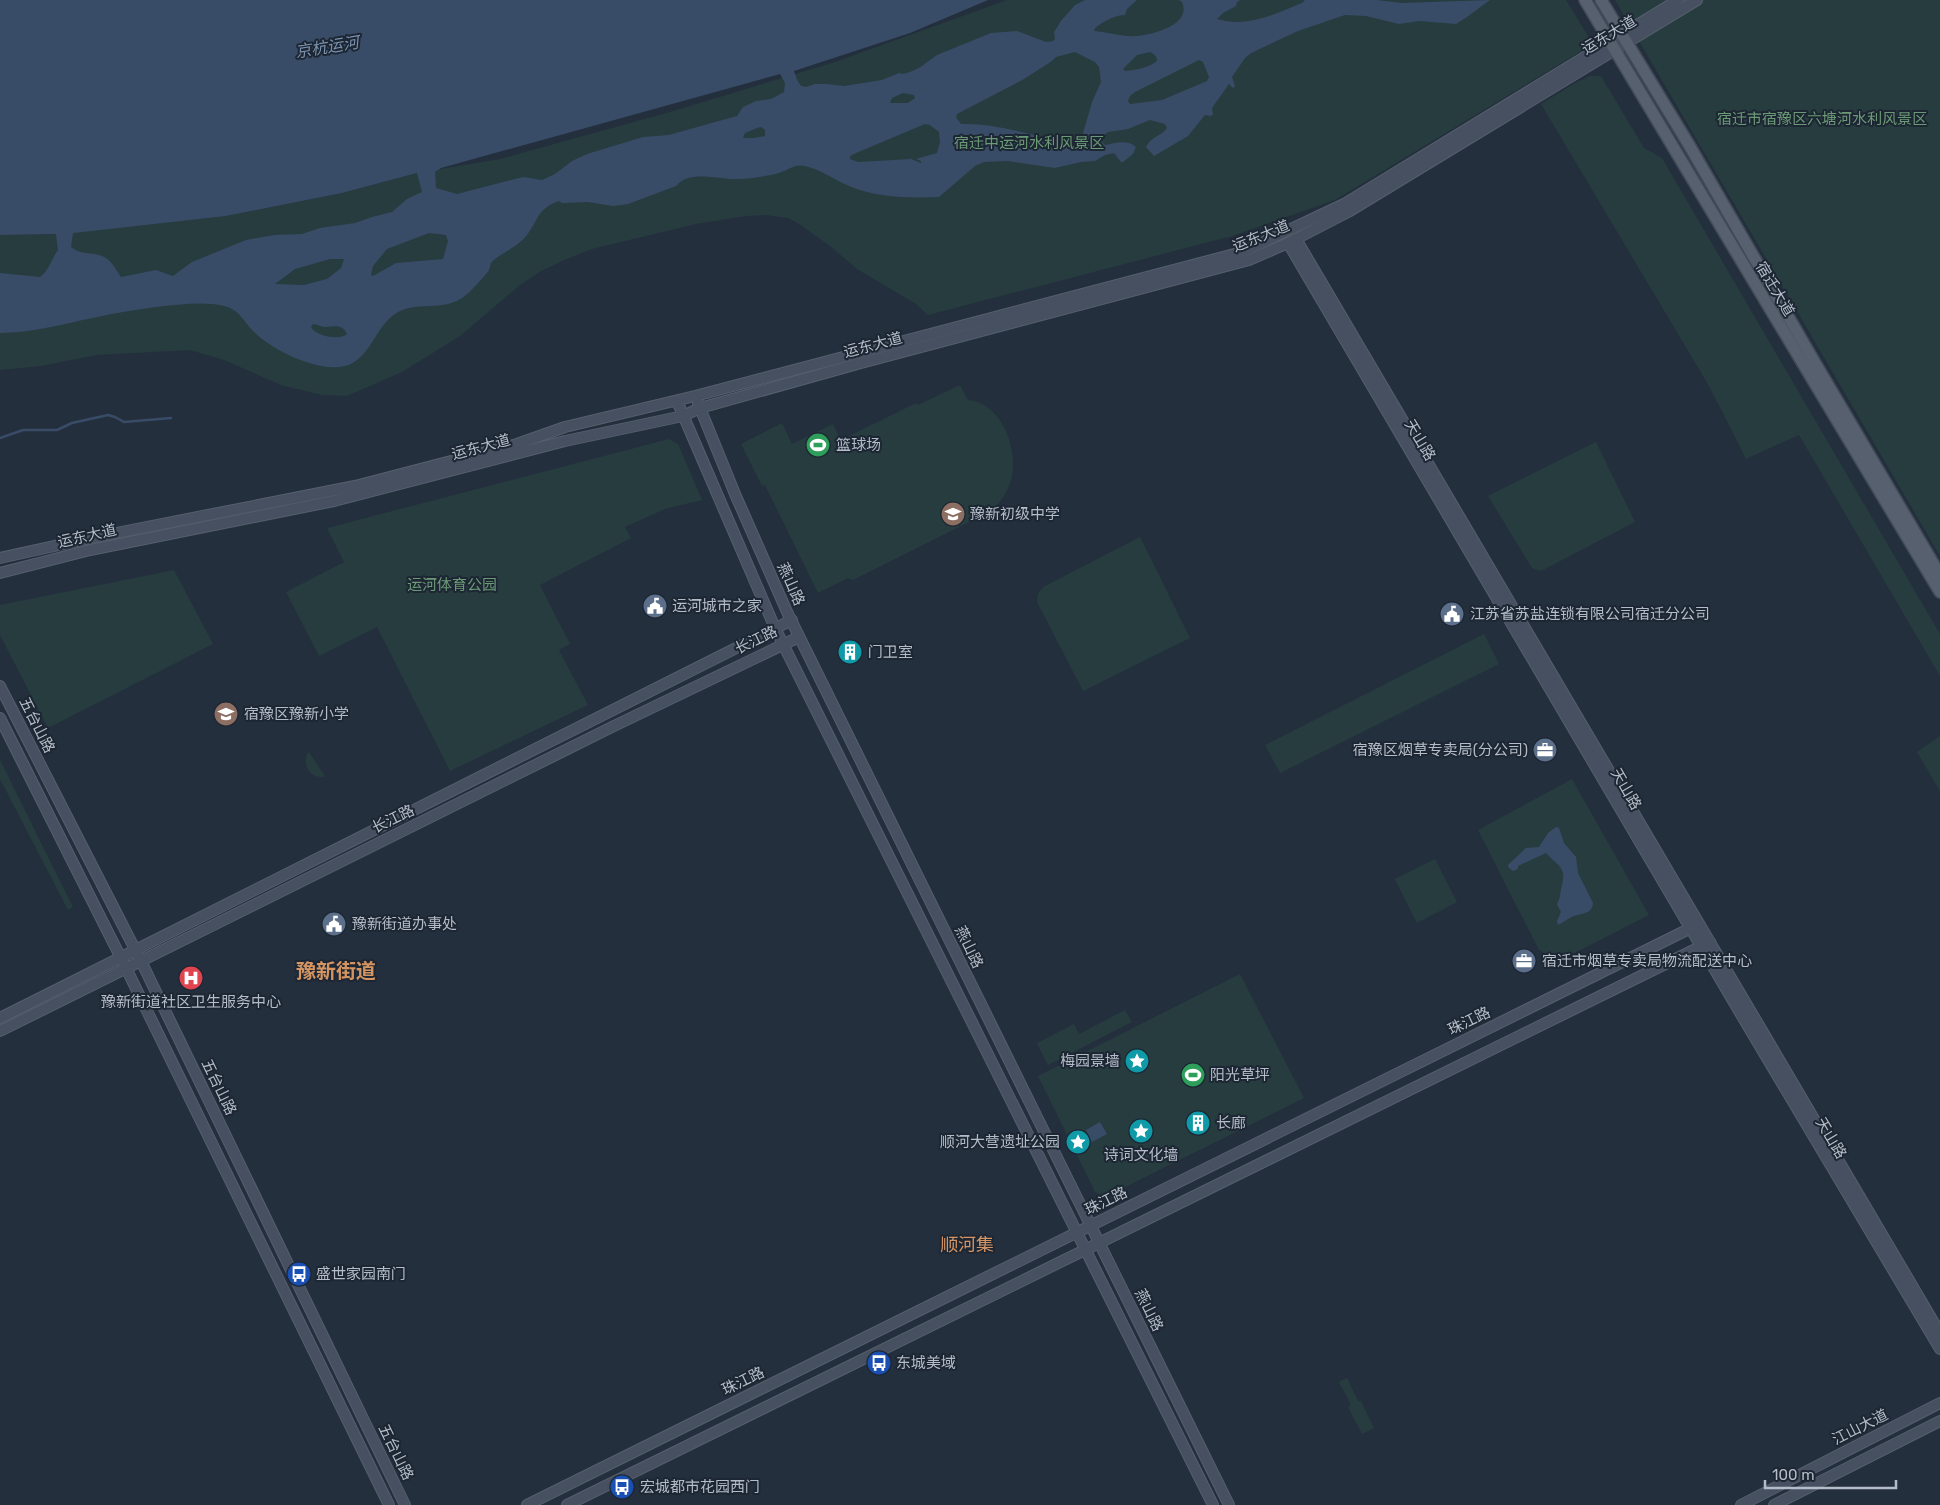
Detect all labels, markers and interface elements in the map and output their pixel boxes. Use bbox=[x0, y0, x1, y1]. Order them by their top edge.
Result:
street label: 运东大道 bbox=[1579, 12, 1639, 58]
water label: 京杭运河 bbox=[294, 32, 363, 61]
park label: 宿迁市宿豫区六塘河水利风景区 bbox=[1717, 110, 1927, 128]
park label: 宿迁中运河水利风景区 bbox=[954, 134, 1104, 152]
street label: 运东大道 bbox=[1230, 216, 1292, 256]
street label: 宿迁大道 bbox=[1752, 259, 1798, 319]
street label: 运东大道 bbox=[842, 329, 904, 361]
street label: 天山路 bbox=[1401, 416, 1439, 464]
street label: 运东大道 bbox=[450, 431, 512, 463]
sports icon: 篮球场 bbox=[805, 432, 831, 458]
place label: 篮球场 bbox=[836, 436, 881, 454]
school or university icon: 豫新初级中学 bbox=[940, 501, 966, 527]
place label: 豫新初级中学 bbox=[970, 505, 1060, 523]
street label: 运东大道 bbox=[56, 520, 118, 552]
street label: 燕山路 bbox=[774, 560, 808, 608]
park label: 运河体育公园 bbox=[407, 576, 497, 594]
public building icon: 运河城市之家 bbox=[642, 593, 668, 619]
place label: 运河城市之家 bbox=[672, 597, 762, 615]
public building icon: 江苏省苏盐连锁有限公司宿迁分公司 bbox=[1439, 601, 1465, 627]
place label: 江苏省苏盐连锁有限公司宿迁分公司 bbox=[1470, 605, 1710, 623]
street label: 长江路 bbox=[732, 622, 780, 658]
building icon: 门卫室 bbox=[837, 639, 863, 665]
place label: 门卫室 bbox=[868, 643, 913, 661]
street label: 五台山路 bbox=[15, 694, 59, 756]
school or university icon: 宿豫区豫新小学 bbox=[213, 701, 239, 727]
place label: 宿豫区豫新小学 bbox=[244, 705, 349, 723]
office icon: 宿豫区烟草专卖局(分公司) bbox=[1532, 737, 1558, 763]
place label: 宿豫区烟草专卖局(分公司) bbox=[1353, 741, 1528, 759]
street label: 天山路 bbox=[1607, 765, 1645, 813]
street label: 长江路 bbox=[369, 801, 417, 837]
public building icon: 豫新街道办事处 bbox=[321, 911, 347, 937]
place label: 豫新街道办事处 bbox=[352, 915, 457, 933]
street label: 燕山路 bbox=[951, 923, 987, 971]
office icon: 宿迁市烟草专卖局物流配送中心 bbox=[1511, 948, 1537, 974]
place label: 宿迁市烟草专卖局物流配送中心 bbox=[1542, 952, 1752, 970]
district label: 豫新街道 bbox=[296, 959, 376, 983]
hospital icon: 豫新街道社区卫生服务中心 bbox=[178, 965, 204, 991]
place label: 豫新街道社区卫生服务中心 bbox=[101, 993, 281, 1011]
street label: 珠江路 bbox=[1445, 1003, 1493, 1039]
place icon: 梅园景墙 bbox=[1124, 1048, 1150, 1074]
place label: 梅园景墙 bbox=[1060, 1052, 1120, 1070]
street label: 五台山路 bbox=[198, 1056, 240, 1118]
sports icon: 阳光草坪 bbox=[1180, 1062, 1206, 1088]
place label: 阳光草坪 bbox=[1210, 1066, 1270, 1084]
building icon: 长廊 bbox=[1185, 1110, 1211, 1136]
place label: 长廊 bbox=[1216, 1114, 1246, 1132]
street label: 天山路 bbox=[1812, 1114, 1850, 1162]
place icon: 诗词文化墙 bbox=[1128, 1118, 1154, 1144]
place icon: 顺河大营遗址公园 bbox=[1065, 1129, 1091, 1155]
place label: 顺河大营遗址公园 bbox=[940, 1133, 1060, 1151]
place label: 诗词文化墙 bbox=[1103, 1146, 1179, 1164]
street label: 珠江路 bbox=[1082, 1183, 1130, 1219]
district label: 顺河集 bbox=[940, 1234, 994, 1256]
bus stop icon: 盛世家园南门 bbox=[286, 1261, 312, 1287]
place label: 盛世家园南门 bbox=[316, 1265, 406, 1283]
street label: 燕山路 bbox=[1131, 1286, 1167, 1334]
bus stop icon: 东城美域 bbox=[866, 1350, 892, 1376]
place label: 东城美域 bbox=[896, 1354, 956, 1372]
street label: 珠江路 bbox=[719, 1363, 767, 1399]
street label: 江山大道 bbox=[1829, 1405, 1891, 1449]
street label: 五台山路 bbox=[375, 1421, 417, 1483]
scale bar bbox=[1765, 1458, 1896, 1490]
text: 100 m bbox=[1772, 1466, 1814, 1484]
bus stop icon: 宏城都市花园西门 bbox=[609, 1474, 635, 1500]
place label: 宏城都市花园西门 bbox=[640, 1478, 760, 1496]

